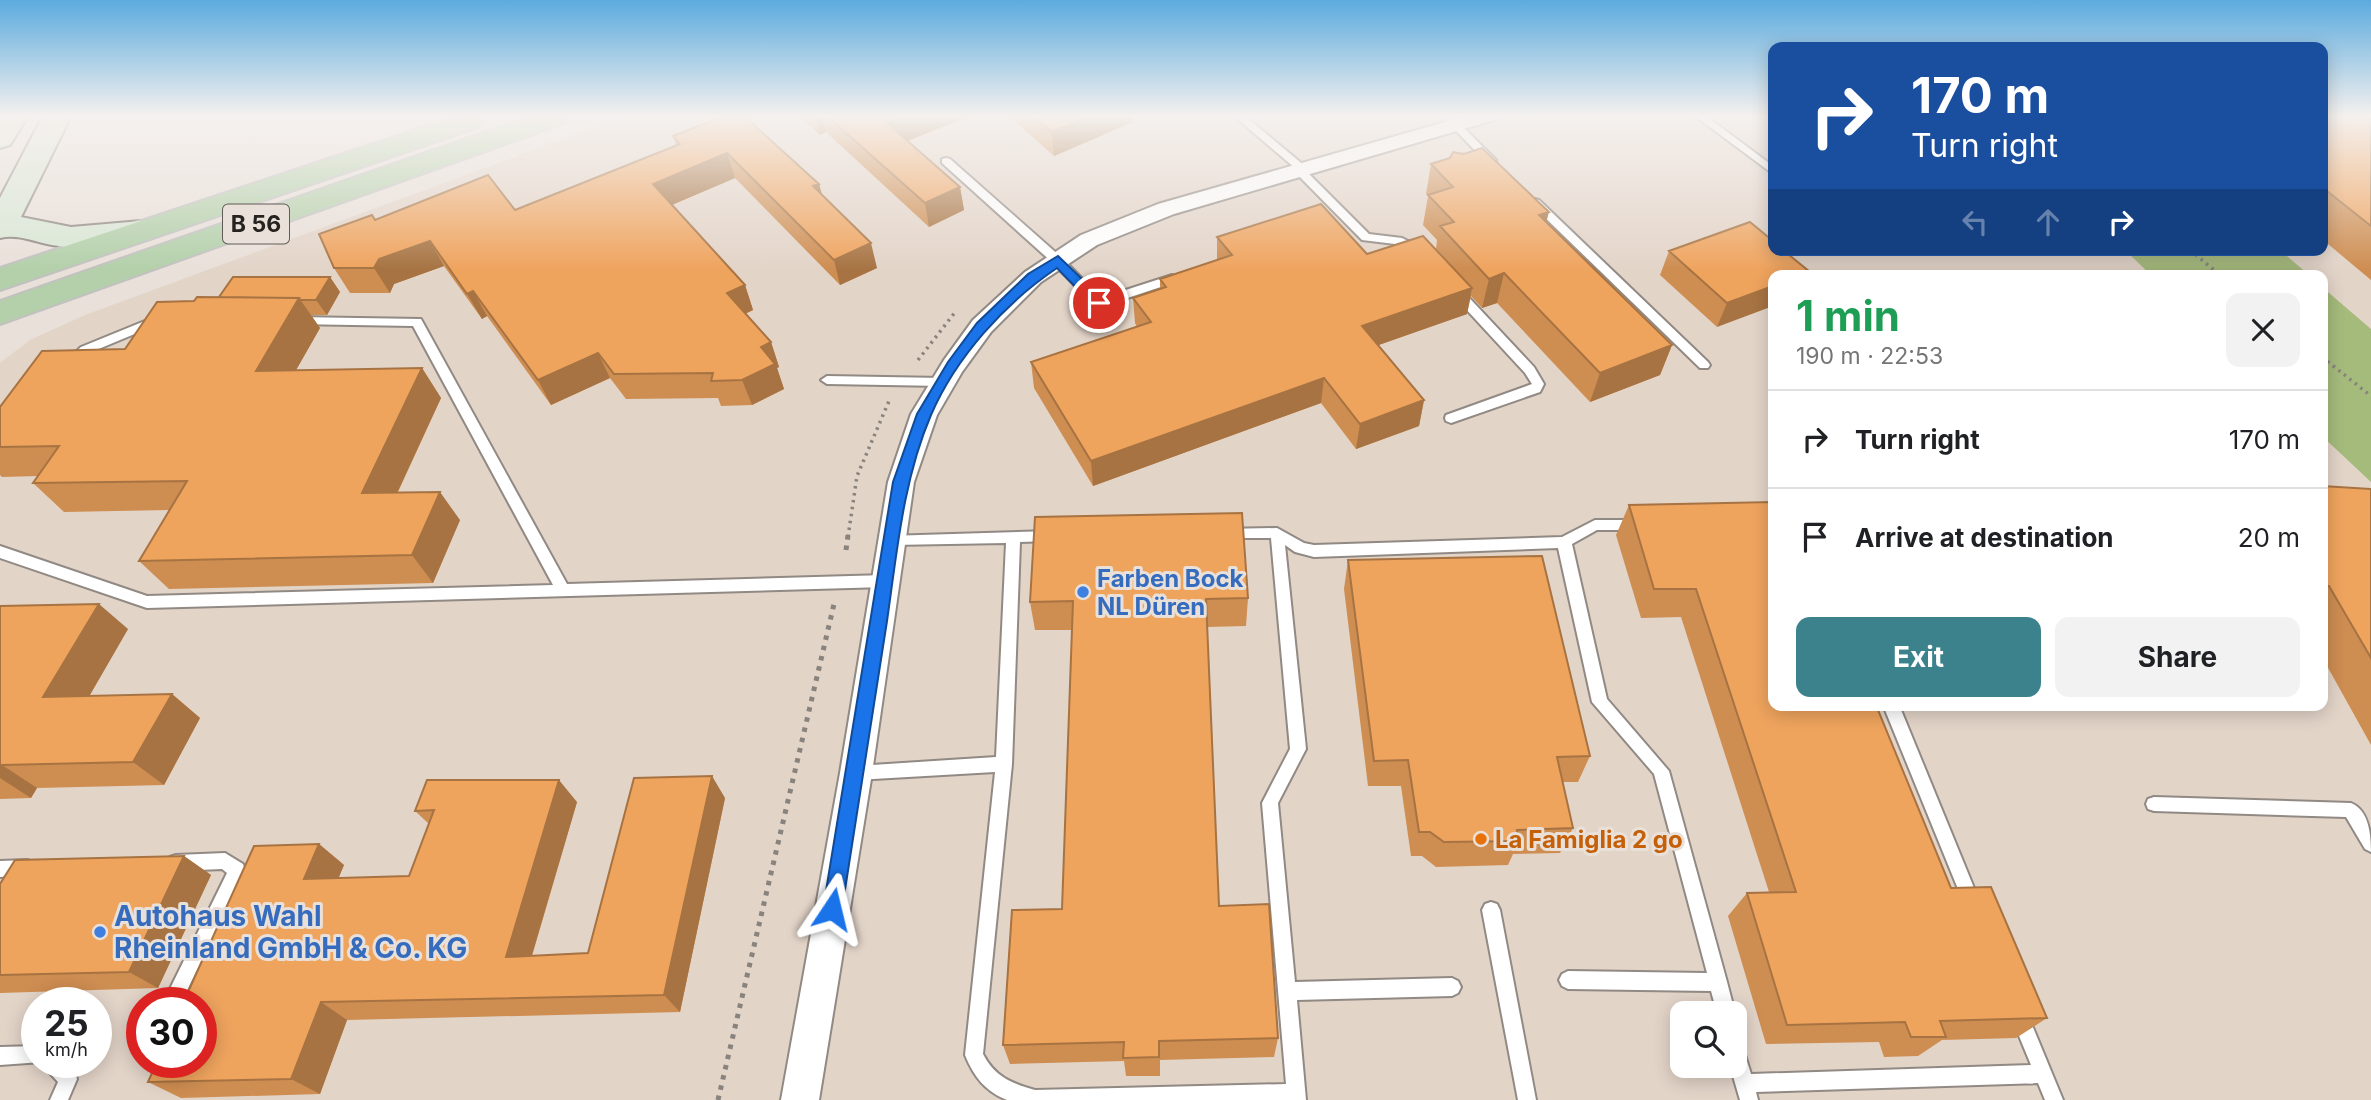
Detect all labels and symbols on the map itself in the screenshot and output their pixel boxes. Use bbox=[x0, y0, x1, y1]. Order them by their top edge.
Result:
road number: B 56 bbox=[223, 204, 289, 244]
pin bbox=[1069, 273, 1129, 333]
place label: Farben Bock NL Düren bbox=[1097, 564, 1244, 621]
marker: Farben Bock NL Düren bbox=[1075, 584, 1091, 600]
place label: La Famiglia 2 go bbox=[1495, 825, 1683, 854]
marker: La Famiglia 2 go bbox=[1473, 831, 1489, 847]
position arrow bbox=[795, 872, 869, 946]
place label: Autohaus Wahl Rheinland GmbH & Co. KG bbox=[114, 899, 467, 965]
marker: Autohaus Wahl Rheinland GmbH & Co. KG bbox=[92, 924, 108, 940]
speed limit sign: 30 bbox=[126, 987, 217, 1078]

